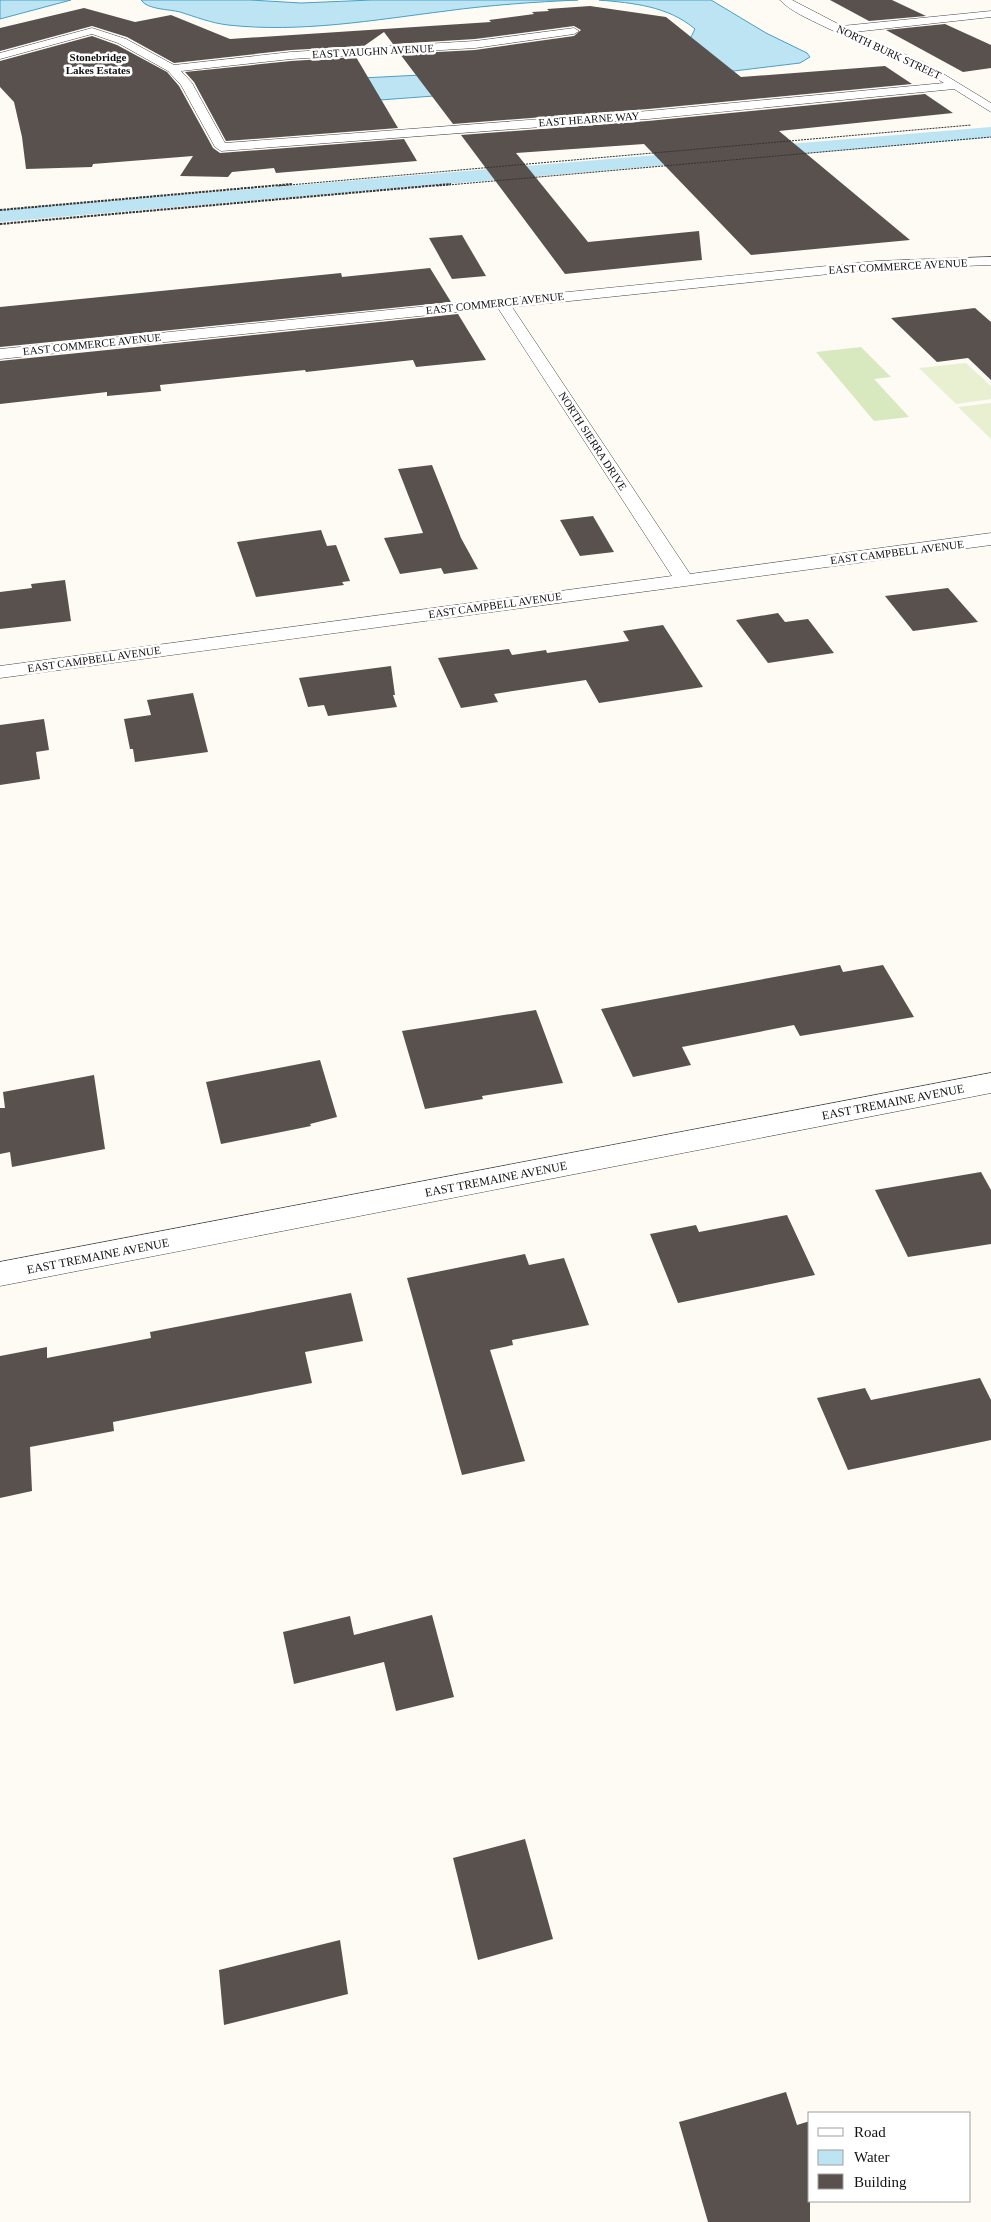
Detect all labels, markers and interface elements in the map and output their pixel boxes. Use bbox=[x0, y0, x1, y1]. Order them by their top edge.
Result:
street label: NORTH BURK STREET bbox=[835, 23, 943, 82]
street label: EAST VAUGHN AVENUE bbox=[312, 42, 435, 60]
district label: Stonebridge Lakes Estates bbox=[66, 51, 131, 76]
street label: EAST HEARNE WAY bbox=[538, 109, 640, 129]
street label: EAST COMMERCE AVENUE bbox=[828, 256, 968, 276]
street label: EAST COMMERCE AVENUE bbox=[425, 290, 565, 316]
street label: EAST COMMERCE AVENUE bbox=[22, 331, 162, 357]
street label: NORTH SIERRA DRIVE bbox=[557, 390, 629, 493]
street label: EAST CAMPBELL AVENUE bbox=[830, 538, 965, 566]
street label: EAST CAMPBELL AVENUE bbox=[428, 590, 563, 620]
street label: EAST CAMPBELL AVENUE bbox=[27, 644, 162, 674]
street label: EAST TREMAINE AVENUE bbox=[821, 1081, 965, 1123]
street label: EAST TREMAINE AVENUE bbox=[424, 1158, 568, 1200]
street label: EAST TREMAINE AVENUE bbox=[26, 1235, 170, 1277]
legend bbox=[808, 2112, 971, 2202]
text: Road bbox=[854, 2124, 886, 2140]
text: Water bbox=[854, 2149, 889, 2165]
text: Building bbox=[854, 2174, 907, 2190]

